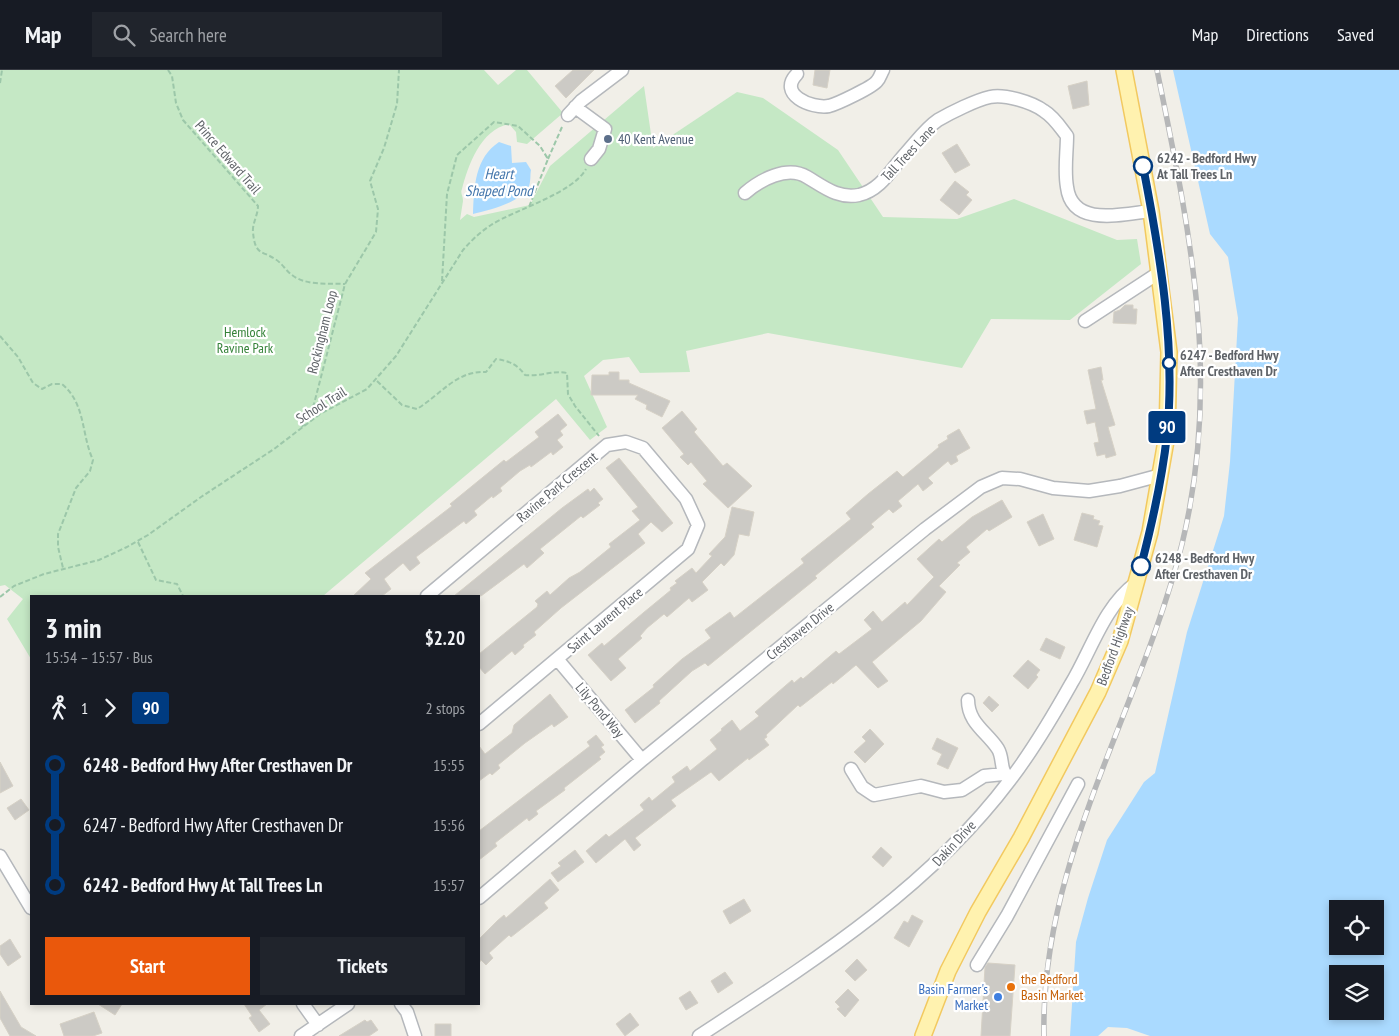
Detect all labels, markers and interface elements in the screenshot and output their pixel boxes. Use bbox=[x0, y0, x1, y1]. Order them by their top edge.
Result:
search box bbox=[92, 12, 442, 57]
text: Map bbox=[25, 19, 62, 50]
icon: search bbox=[110, 21, 138, 49]
text: Search here bbox=[150, 23, 227, 47]
text: Map bbox=[1192, 23, 1218, 46]
text: Directions bbox=[1246, 23, 1309, 46]
text: Saved bbox=[1337, 23, 1374, 46]
street label: Prince Edward Trail bbox=[191, 116, 265, 198]
street label: Tall Trees Lane bbox=[877, 121, 939, 185]
place label: 40 Kent Avenue bbox=[618, 130, 694, 148]
marker: 40 Kent Avenue bbox=[602, 133, 614, 145]
place label: 6242 - Bedford Hwy At Tall Trees Ln bbox=[1156, 149, 1257, 183]
marker: 6242 - Bedford Hwy At Tall Trees Ln bbox=[1133, 156, 1153, 176]
water label: Heart Shaped Pond bbox=[465, 164, 535, 200]
street label: Rockingham Loop bbox=[303, 289, 341, 375]
park label: Hemlock Ravine Park bbox=[217, 323, 274, 357]
place label: 6247 - Bedford Hwy After Cresthaven Dr bbox=[1179, 346, 1279, 380]
marker: 6247 - Bedford Hwy After Cresthaven Dr bbox=[1162, 356, 1176, 370]
street label: School Trail bbox=[293, 382, 350, 427]
line badge: 90 bbox=[1144, 411, 1190, 443]
text: 90 bbox=[1158, 415, 1176, 438]
street label: Ravine Park Crescent bbox=[513, 448, 601, 526]
place label: 6248 - Bedford Hwy After Cresthaven Dr bbox=[1154, 549, 1255, 583]
marker: 6248 - Bedford Hwy After Cresthaven Dr bbox=[1131, 556, 1151, 576]
street label: Saint Laurent Place bbox=[564, 583, 647, 657]
street label: Cresthaven Drive bbox=[762, 598, 838, 664]
street label: Bedford Highway bbox=[1092, 603, 1138, 688]
text: 3 min bbox=[45, 609, 102, 646]
text: $2.20 bbox=[425, 626, 465, 650]
text: 15:54 – 15:57 · Bus bbox=[45, 647, 153, 667]
street label: Lily Pond Way bbox=[572, 679, 629, 742]
icon: walk bbox=[45, 694, 73, 722]
icon: forward bbox=[96, 694, 124, 722]
text: 90 bbox=[142, 696, 159, 719]
text: 1 bbox=[81, 698, 88, 718]
text: 2 stops bbox=[425, 698, 465, 718]
text: 6248 - Bedford Hwy After Cresthaven Dr bbox=[83, 753, 352, 777]
text: 15:55 bbox=[433, 755, 465, 775]
text: 6247 - Bedford Hwy After Cresthaven Dr bbox=[83, 813, 343, 837]
text: 15:56 bbox=[433, 815, 465, 835]
street label: Dakin Drive bbox=[928, 816, 980, 870]
text: 6242 - Bedford Hwy At Tall Trees Ln bbox=[83, 873, 323, 897]
text: 15:57 bbox=[433, 875, 465, 895]
map controls bbox=[1329, 900, 1384, 1020]
button: locate bbox=[1329, 900, 1384, 955]
button: Start bbox=[45, 937, 250, 995]
button: Tickets bbox=[260, 937, 465, 995]
button: layers bbox=[1329, 965, 1384, 1020]
place label: the Bedford Basin Market bbox=[1021, 970, 1084, 1004]
place label: Basin Farmer's Market bbox=[918, 980, 988, 1014]
marker: the Bedford Basin Market bbox=[1005, 981, 1017, 993]
marker: Basin Farmer's Market bbox=[992, 991, 1004, 1003]

